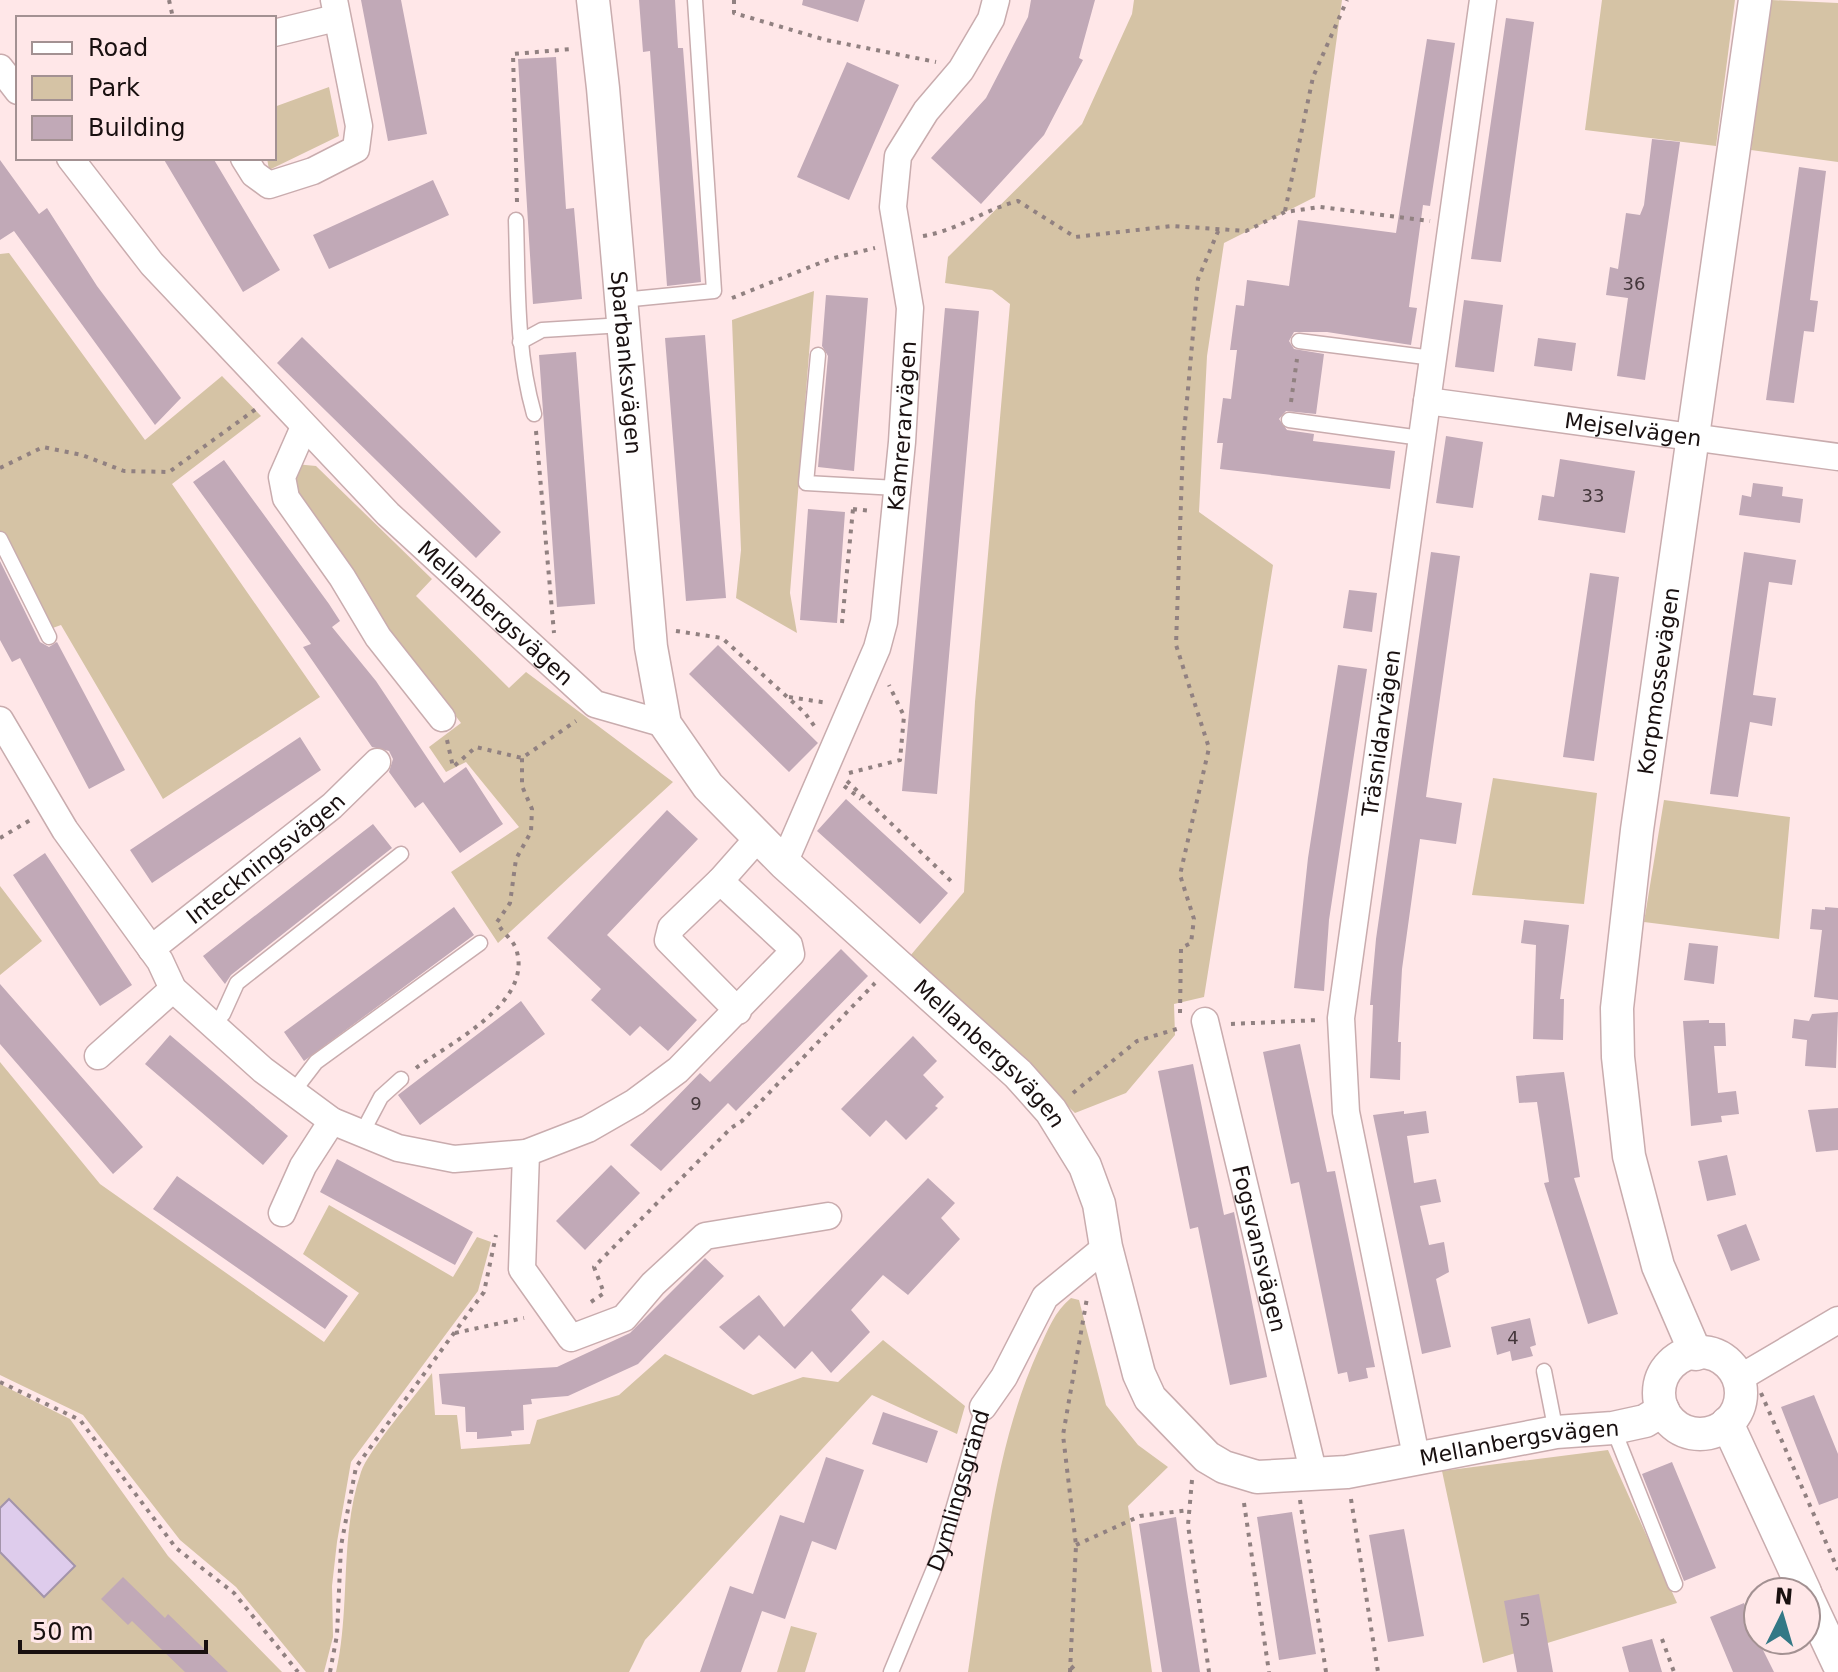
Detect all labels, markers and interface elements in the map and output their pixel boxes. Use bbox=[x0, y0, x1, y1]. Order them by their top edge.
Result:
legend bbox=[16, 16, 276, 160]
text: Road bbox=[88, 34, 148, 62]
text: Park bbox=[88, 74, 140, 102]
text: Building bbox=[88, 114, 185, 142]
street label: Sparbanksvägen bbox=[606, 270, 646, 455]
house number: 36 bbox=[1623, 273, 1645, 294]
street label: Kamrerarvägen bbox=[883, 340, 921, 512]
street label: Mejselvägen bbox=[1563, 408, 1703, 451]
house number: 33 bbox=[1582, 485, 1604, 506]
street label: Mellanbergsvägen bbox=[413, 536, 578, 691]
street label: Korpmossevägen bbox=[1633, 586, 1684, 776]
street label: Träsnidarvägen bbox=[1357, 648, 1405, 819]
street label: Inteckningsvägen bbox=[182, 788, 350, 929]
street label: Mellanbergsvägen bbox=[909, 974, 1070, 1132]
house number: 9 bbox=[690, 1093, 702, 1114]
street label: Fogsvansvägen bbox=[1227, 1163, 1291, 1335]
house number: 4 bbox=[1507, 1327, 1519, 1348]
street label: Dymlingsgränd bbox=[922, 1407, 995, 1575]
street label: Mellanbergsvägen bbox=[1418, 1416, 1620, 1471]
north arrow bbox=[1742, 1576, 1822, 1656]
text: N bbox=[1773, 1583, 1794, 1610]
scale bar bbox=[20, 1604, 206, 1654]
house number: 5 bbox=[1519, 1609, 1531, 1630]
text: 50 m bbox=[32, 1618, 94, 1646]

